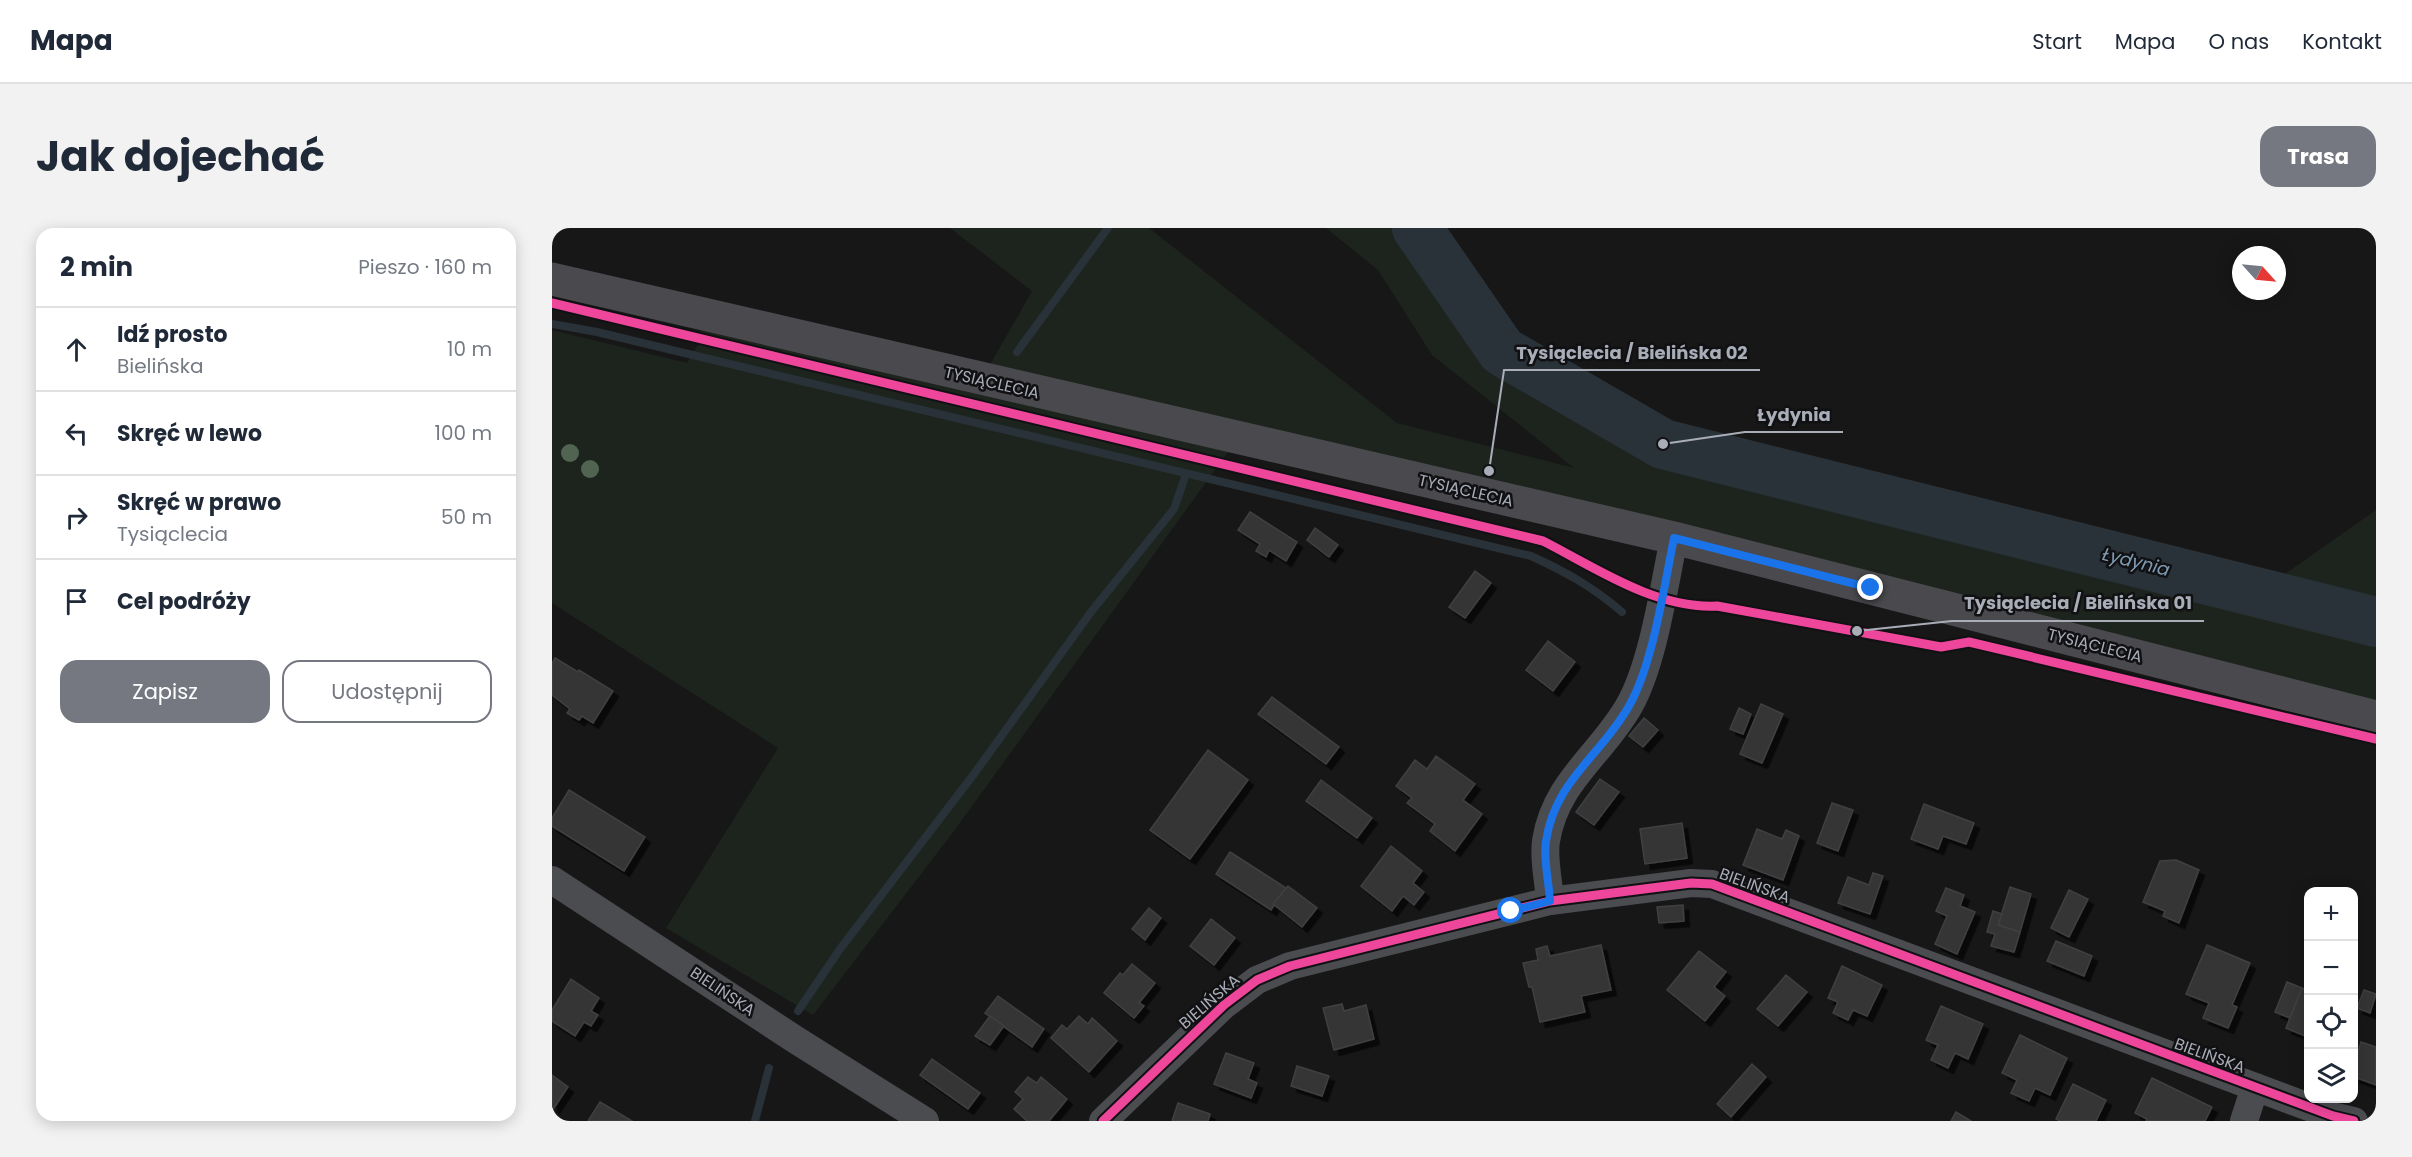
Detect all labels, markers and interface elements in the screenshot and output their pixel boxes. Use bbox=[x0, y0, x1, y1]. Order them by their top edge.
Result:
text: Mapa bbox=[30, 21, 113, 60]
text: Start bbox=[2032, 27, 2082, 56]
text: Mapa bbox=[2115, 27, 2176, 56]
text: O nas bbox=[2209, 27, 2269, 56]
text: Kontakt bbox=[2302, 27, 2382, 56]
button: Trasa bbox=[2260, 126, 2376, 187]
text: Jak dojechać bbox=[36, 127, 325, 186]
north arrow bbox=[2232, 246, 2286, 300]
text: 2 min bbox=[60, 249, 133, 285]
text: Pieszo · 160 m bbox=[358, 253, 492, 281]
text: Idź prosto bbox=[117, 319, 228, 350]
icon: ahead bbox=[60, 333, 93, 366]
callout: Tysiąclecia / Bielińska 02 bbox=[1504, 334, 1760, 370]
text: 10 m bbox=[447, 335, 492, 363]
text: Tysiąclecia / Bielińska 02 bbox=[1516, 340, 1748, 365]
text: Bielińska bbox=[117, 352, 203, 380]
street label: TYSIĄCLECIA bbox=[942, 360, 1042, 405]
callout: Łydynia bbox=[1745, 396, 1843, 432]
text: Łydynia bbox=[1757, 402, 1831, 427]
icon: left bbox=[60, 417, 93, 450]
text: Skręć w lewo bbox=[117, 418, 262, 449]
text: 100 m bbox=[435, 419, 492, 447]
street label: TYSIĄCLECIA bbox=[1416, 468, 1516, 513]
text: Skręć w prawo bbox=[117, 487, 281, 518]
icon: right bbox=[60, 501, 93, 534]
text: 50 m bbox=[441, 503, 492, 531]
text: Tysiąclecia bbox=[117, 520, 228, 548]
water label: Łydynia bbox=[2100, 541, 2172, 582]
route end bbox=[1857, 574, 1883, 600]
icon: arrive bbox=[60, 585, 93, 618]
callout: Tysiąclecia / Bielińska 01 bbox=[1952, 585, 2204, 621]
text: Cel podróży bbox=[117, 586, 251, 617]
text: Tysiąclecia / Bielińska 01 bbox=[1964, 590, 2192, 615]
street label: TYSIĄCLECIA bbox=[2045, 623, 2145, 668]
button: Zapisz bbox=[60, 660, 270, 723]
button: Udostępnij bbox=[282, 660, 492, 723]
street label: BIELIŃSKA bbox=[1716, 862, 1794, 909]
map controls bbox=[2304, 887, 2358, 1103]
button: + bbox=[2304, 887, 2358, 941]
route start bbox=[1497, 897, 1523, 923]
button: − bbox=[2304, 941, 2358, 995]
street label: BIELIŃSKA bbox=[686, 961, 760, 1022]
street label: BIELIŃSKA bbox=[1174, 968, 1245, 1034]
button: locate bbox=[2304, 995, 2358, 1049]
street label: BIELIŃSKA bbox=[2171, 1032, 2249, 1079]
button: layers bbox=[2304, 1049, 2358, 1103]

